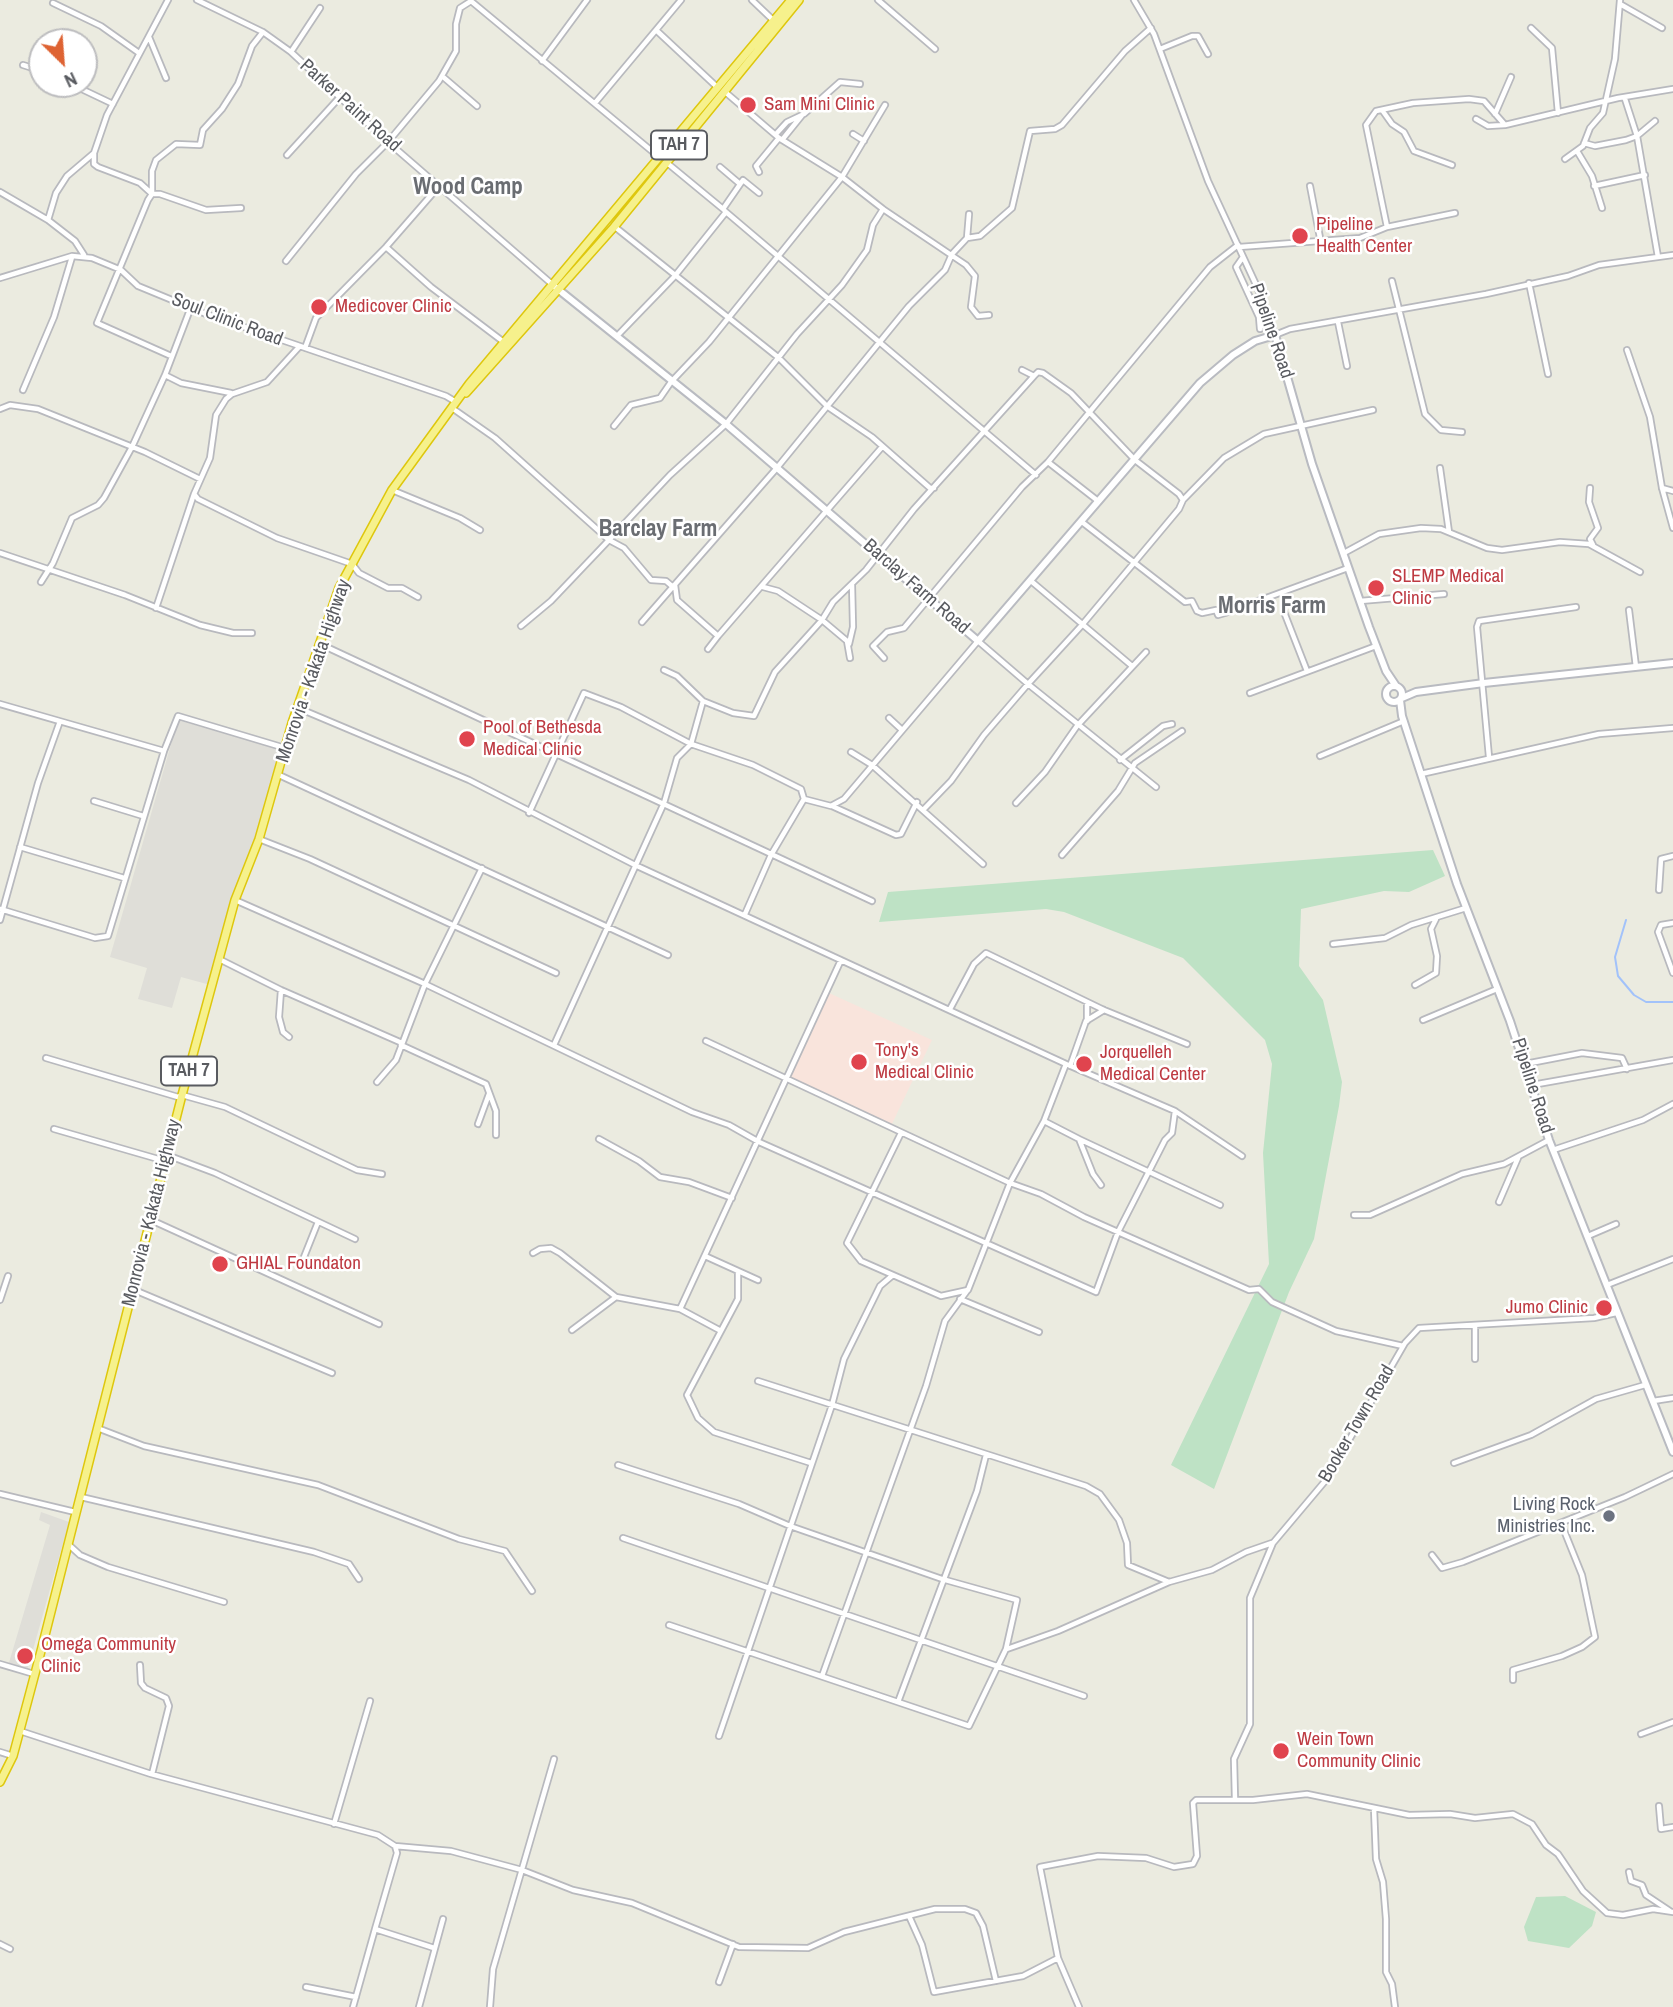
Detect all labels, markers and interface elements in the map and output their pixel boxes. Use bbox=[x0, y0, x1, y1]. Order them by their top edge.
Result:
north arrow bbox=[28, 28, 98, 98]
street label: Parker Paint Road bbox=[295, 55, 405, 157]
text: N bbox=[60, 66, 82, 94]
place label: Sam Mini Clinic bbox=[764, 94, 875, 116]
marker: Sam Mini Clinic bbox=[738, 95, 758, 115]
road number: TAH 7 bbox=[651, 130, 707, 160]
district label: Wood Camp bbox=[413, 174, 523, 202]
place label: Pipeline Health Center bbox=[1316, 214, 1412, 258]
marker: Pipeline Health Center bbox=[1290, 226, 1310, 246]
street label: Pipeline Road bbox=[1244, 281, 1298, 381]
street label: Soul Clinic Road bbox=[168, 288, 286, 352]
place label: Medicover Clinic bbox=[335, 296, 452, 318]
marker: Medicover Clinic bbox=[309, 297, 329, 317]
district label: Barclay Farm bbox=[599, 516, 717, 544]
street label: Barclay Farm Road bbox=[858, 535, 974, 639]
place label: SLEMP Medical Clinic bbox=[1392, 566, 1504, 610]
street label: Monrovia - Kakata Highway bbox=[272, 576, 356, 766]
marker: SLEMP Medical Clinic bbox=[1366, 578, 1386, 598]
district label: Morris Farm bbox=[1218, 593, 1326, 621]
place label: Pool of Bethesda Medical Clinic bbox=[483, 717, 602, 761]
marker: Pool of Bethesda Medical Clinic bbox=[457, 729, 477, 749]
street label: Pipeline Road bbox=[1506, 1036, 1558, 1136]
place label: Tony's Medical Clinic bbox=[875, 1040, 974, 1084]
place label: Jorquelleh Medical Center bbox=[1100, 1042, 1206, 1086]
marker: Tony's Medical Clinic bbox=[849, 1052, 869, 1072]
marker: Jorquelleh Medical Center bbox=[1074, 1054, 1094, 1074]
road number: TAH 7 bbox=[161, 1056, 217, 1086]
street label: Monrovia - Kakata Highway bbox=[118, 1117, 186, 1309]
place label: GHIAL Foundaton bbox=[236, 1253, 361, 1275]
marker: GHIAL Foundaton bbox=[210, 1254, 230, 1274]
place label: Jumo Clinic bbox=[1506, 1297, 1588, 1319]
marker: Jumo Clinic bbox=[1594, 1298, 1614, 1318]
street label: Booker Town Road bbox=[1314, 1361, 1400, 1487]
place label: Living Rock Ministries Inc. bbox=[1497, 1494, 1595, 1538]
marker: Living Rock Ministries Inc. bbox=[1601, 1508, 1617, 1524]
place label: Omega Community Clinic bbox=[41, 1634, 176, 1678]
marker: Omega Community Clinic bbox=[15, 1646, 35, 1666]
place label: Wein Town Community Clinic bbox=[1297, 1729, 1421, 1773]
marker: Wein Town Community Clinic bbox=[1271, 1741, 1291, 1761]

